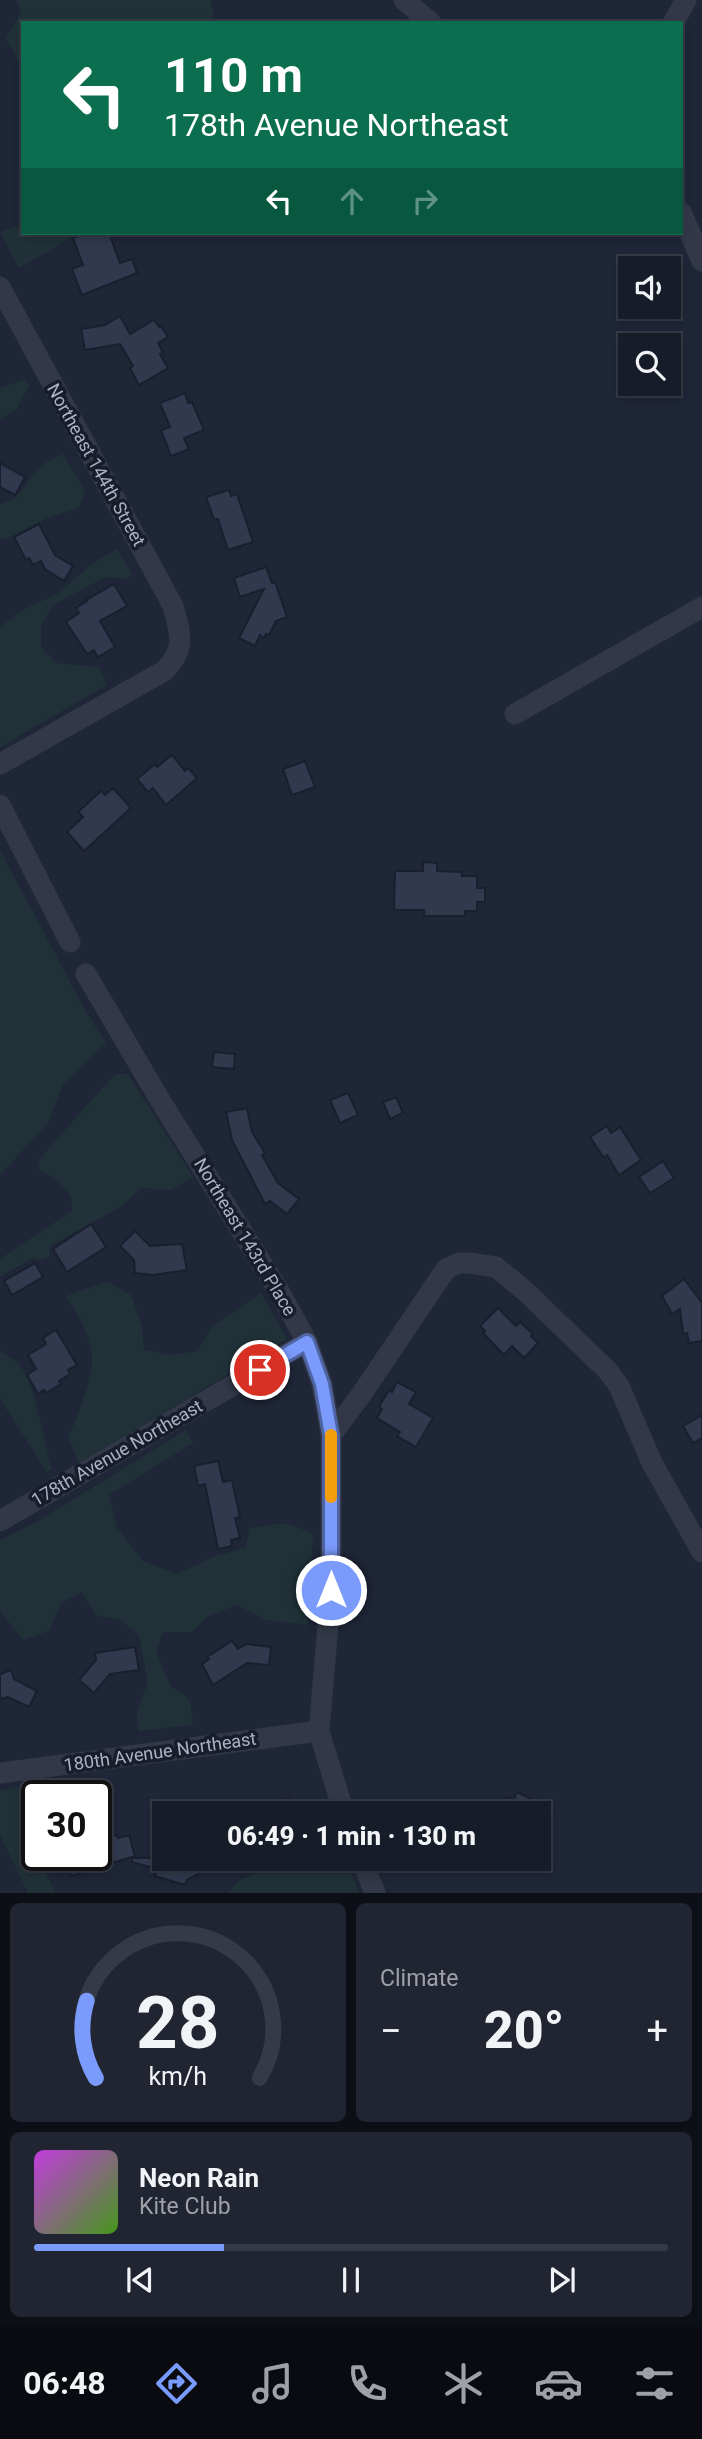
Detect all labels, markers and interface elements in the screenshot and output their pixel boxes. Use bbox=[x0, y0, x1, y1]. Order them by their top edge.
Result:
text: 110 m bbox=[164, 47, 303, 104]
icon: left bbox=[49, 49, 140, 140]
text: 178th Avenue Northeast bbox=[164, 106, 509, 144]
icon: left bbox=[260, 182, 298, 220]
icon: ahead bbox=[333, 182, 371, 220]
icon: right bbox=[406, 182, 444, 220]
map controls bbox=[618, 256, 681, 396]
button: sound bbox=[618, 256, 681, 319]
button: search bbox=[618, 333, 681, 396]
street label: Northeast 144th Street bbox=[43, 380, 150, 550]
street label: Northeast 143rd Place bbox=[190, 1154, 301, 1319]
pin bbox=[230, 1340, 290, 1400]
icon: arrive bbox=[241, 1351, 279, 1389]
street label: 178th Avenue Northeast bbox=[28, 1395, 206, 1510]
position arrow bbox=[294, 1553, 368, 1627]
street label: 180th Avenue Northeast bbox=[62, 1728, 258, 1775]
speed limit sign: 30 bbox=[21, 1780, 112, 1871]
text: 06:49 · 1 min · 130 m bbox=[227, 1821, 476, 1851]
text: Climate bbox=[380, 1965, 459, 1992]
text: 28 bbox=[136, 1981, 220, 2067]
text: 20° bbox=[484, 2000, 564, 2061]
text: − bbox=[380, 2009, 402, 2053]
text: + bbox=[646, 2009, 668, 2053]
text: km/h bbox=[149, 2062, 207, 2091]
text: Neon Rain bbox=[139, 2163, 259, 2193]
text: Kite Club bbox=[139, 2193, 231, 2220]
icon: previous bbox=[121, 2261, 159, 2299]
icon: pause bbox=[332, 2261, 370, 2299]
icon: next bbox=[543, 2261, 581, 2299]
icon: directions bbox=[152, 2359, 201, 2408]
icon: music bbox=[248, 2359, 297, 2408]
icon: phone bbox=[343, 2359, 392, 2408]
icon: climate bbox=[439, 2359, 488, 2408]
icon: car bbox=[534, 2359, 583, 2408]
icon: filters bbox=[630, 2359, 679, 2408]
text: 06:48 bbox=[23, 2364, 106, 2402]

